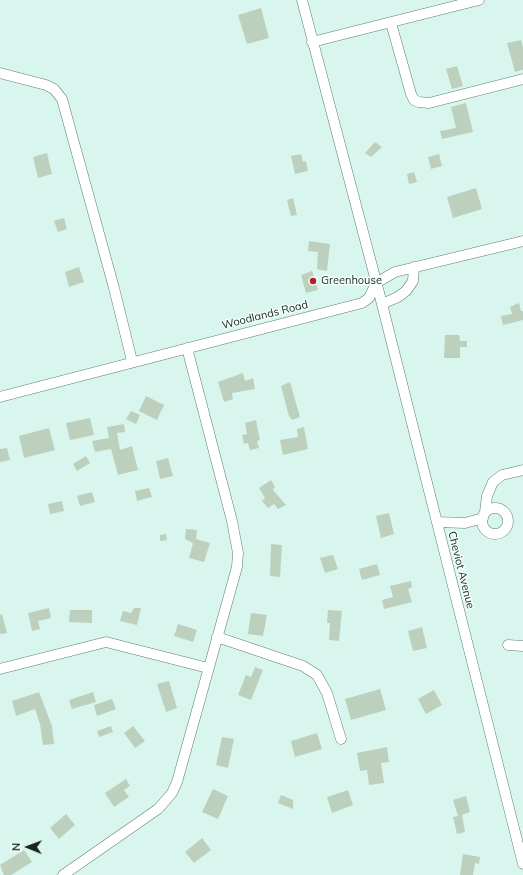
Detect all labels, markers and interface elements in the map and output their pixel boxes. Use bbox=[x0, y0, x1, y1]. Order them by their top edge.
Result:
place label: Greenhouse bbox=[321, 274, 382, 288]
marker: Greenhouse bbox=[308, 276, 318, 286]
street label: Woodlands Road bbox=[221, 298, 309, 332]
street label: Cheviot Avenue bbox=[445, 530, 477, 610]
north arrow bbox=[8, 827, 48, 867]
text: N bbox=[9, 843, 23, 851]

